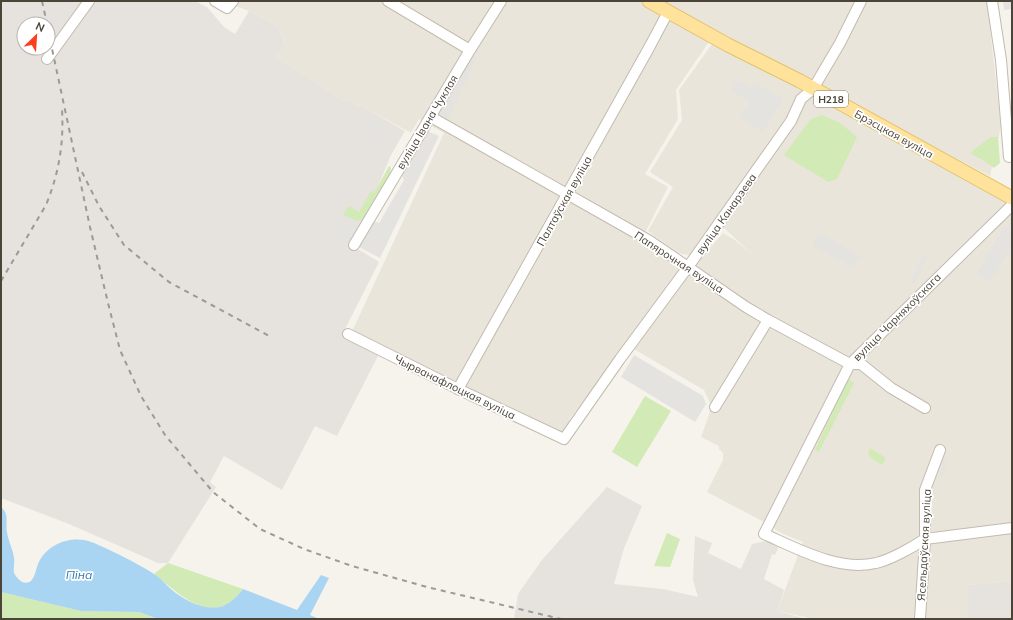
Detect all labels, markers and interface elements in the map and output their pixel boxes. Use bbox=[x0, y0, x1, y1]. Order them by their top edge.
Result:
north arrow bbox=[16, 16, 56, 56]
text: N bbox=[34, 19, 47, 35]
street label: вуліца Івана Чуклая bbox=[393, 72, 461, 172]
road number: Н218 bbox=[814, 91, 848, 107]
street label: Брэсцкая вуліца bbox=[852, 107, 936, 161]
street label: Палтаўская вуліца bbox=[533, 154, 595, 248]
street label: вуліца Канарэева bbox=[693, 171, 759, 257]
street label: Папярочная вуліца bbox=[632, 228, 726, 296]
street label: вуліца Чарняхоўскага bbox=[850, 270, 944, 364]
street label: Чырванафлоцкая вуліца bbox=[392, 352, 518, 422]
street label: Ясельдаўская вуліца bbox=[914, 488, 934, 602]
water label: Піна bbox=[66, 567, 92, 582]

